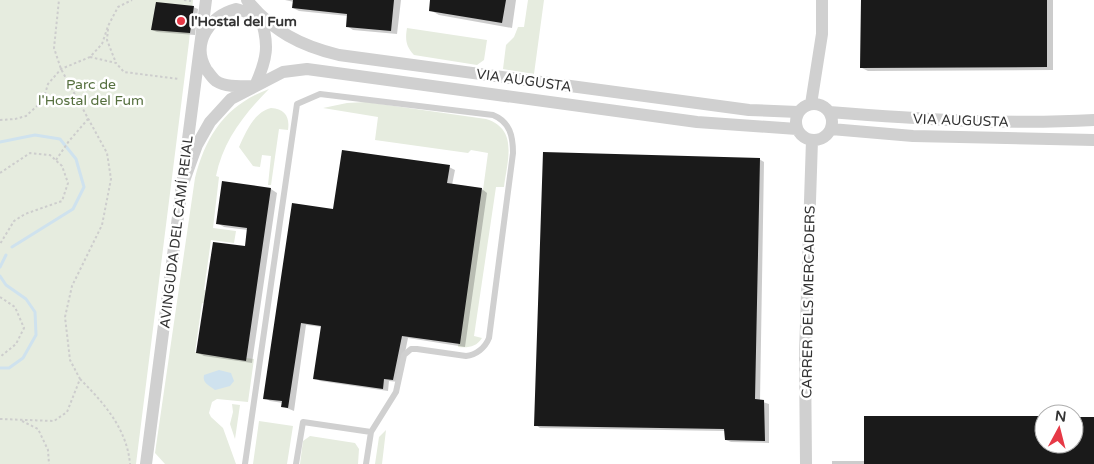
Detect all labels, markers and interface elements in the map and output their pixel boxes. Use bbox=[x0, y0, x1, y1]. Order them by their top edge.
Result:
place label: l'Hostal del Fum bbox=[191, 13, 297, 30]
marker: l'Hostal del Fum bbox=[175, 15, 187, 27]
street label: VIA AUGUSTA bbox=[475, 65, 573, 96]
park label: Parc de l'Hostal del Fum bbox=[38, 76, 144, 109]
street label: VIA AUGUSTA bbox=[913, 110, 1009, 131]
street label: AVINGUDA DEL CAMÍ REIAL bbox=[156, 135, 197, 329]
street label: CARRER DELS MERCADERS bbox=[798, 205, 819, 399]
north arrow bbox=[1034, 404, 1084, 454]
text: N bbox=[1054, 407, 1067, 426]

